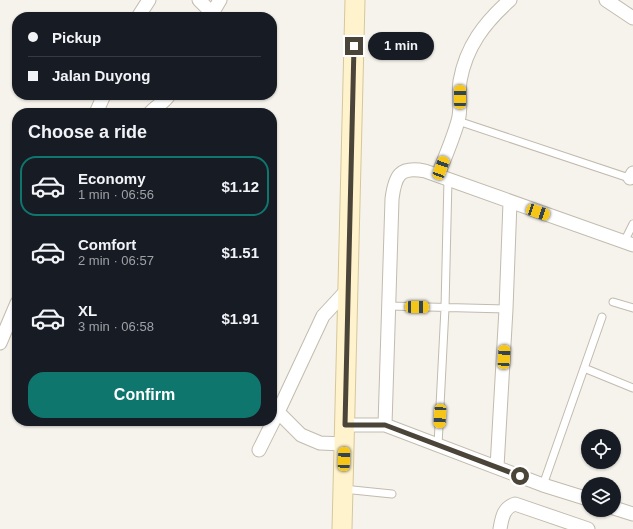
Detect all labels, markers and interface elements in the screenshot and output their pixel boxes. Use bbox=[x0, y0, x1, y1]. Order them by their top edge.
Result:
text: Pickup bbox=[52, 29, 101, 46]
callout: 1 min bbox=[368, 32, 434, 60]
route end bbox=[345, 37, 363, 55]
text: 1 min bbox=[384, 38, 418, 53]
text: Jalan Duyong bbox=[52, 67, 150, 84]
car bbox=[454, 85, 466, 109]
text: Choose a ride bbox=[28, 122, 147, 142]
car bbox=[431, 155, 451, 181]
icon: car bbox=[30, 168, 66, 204]
text: Economy bbox=[78, 170, 146, 187]
text: $1.12 bbox=[221, 178, 259, 195]
text: 1 min · 06:56 bbox=[78, 187, 154, 202]
car bbox=[525, 202, 551, 222]
icon: car bbox=[30, 234, 66, 270]
text: Comfort bbox=[78, 236, 136, 253]
text: $1.51 bbox=[221, 244, 259, 261]
text: 2 min · 06:57 bbox=[78, 253, 154, 268]
icon: car bbox=[30, 300, 66, 336]
car bbox=[405, 301, 429, 313]
text: XL bbox=[78, 302, 97, 319]
text: $1.91 bbox=[221, 310, 259, 327]
text: 3 min · 06:58 bbox=[78, 319, 154, 334]
car bbox=[497, 345, 511, 369]
button: Confirm bbox=[28, 372, 261, 418]
car bbox=[433, 404, 447, 428]
map controls bbox=[581, 429, 621, 517]
button: locate bbox=[581, 429, 621, 469]
car bbox=[338, 447, 350, 471]
route start bbox=[511, 467, 529, 485]
button: layers bbox=[581, 477, 621, 517]

